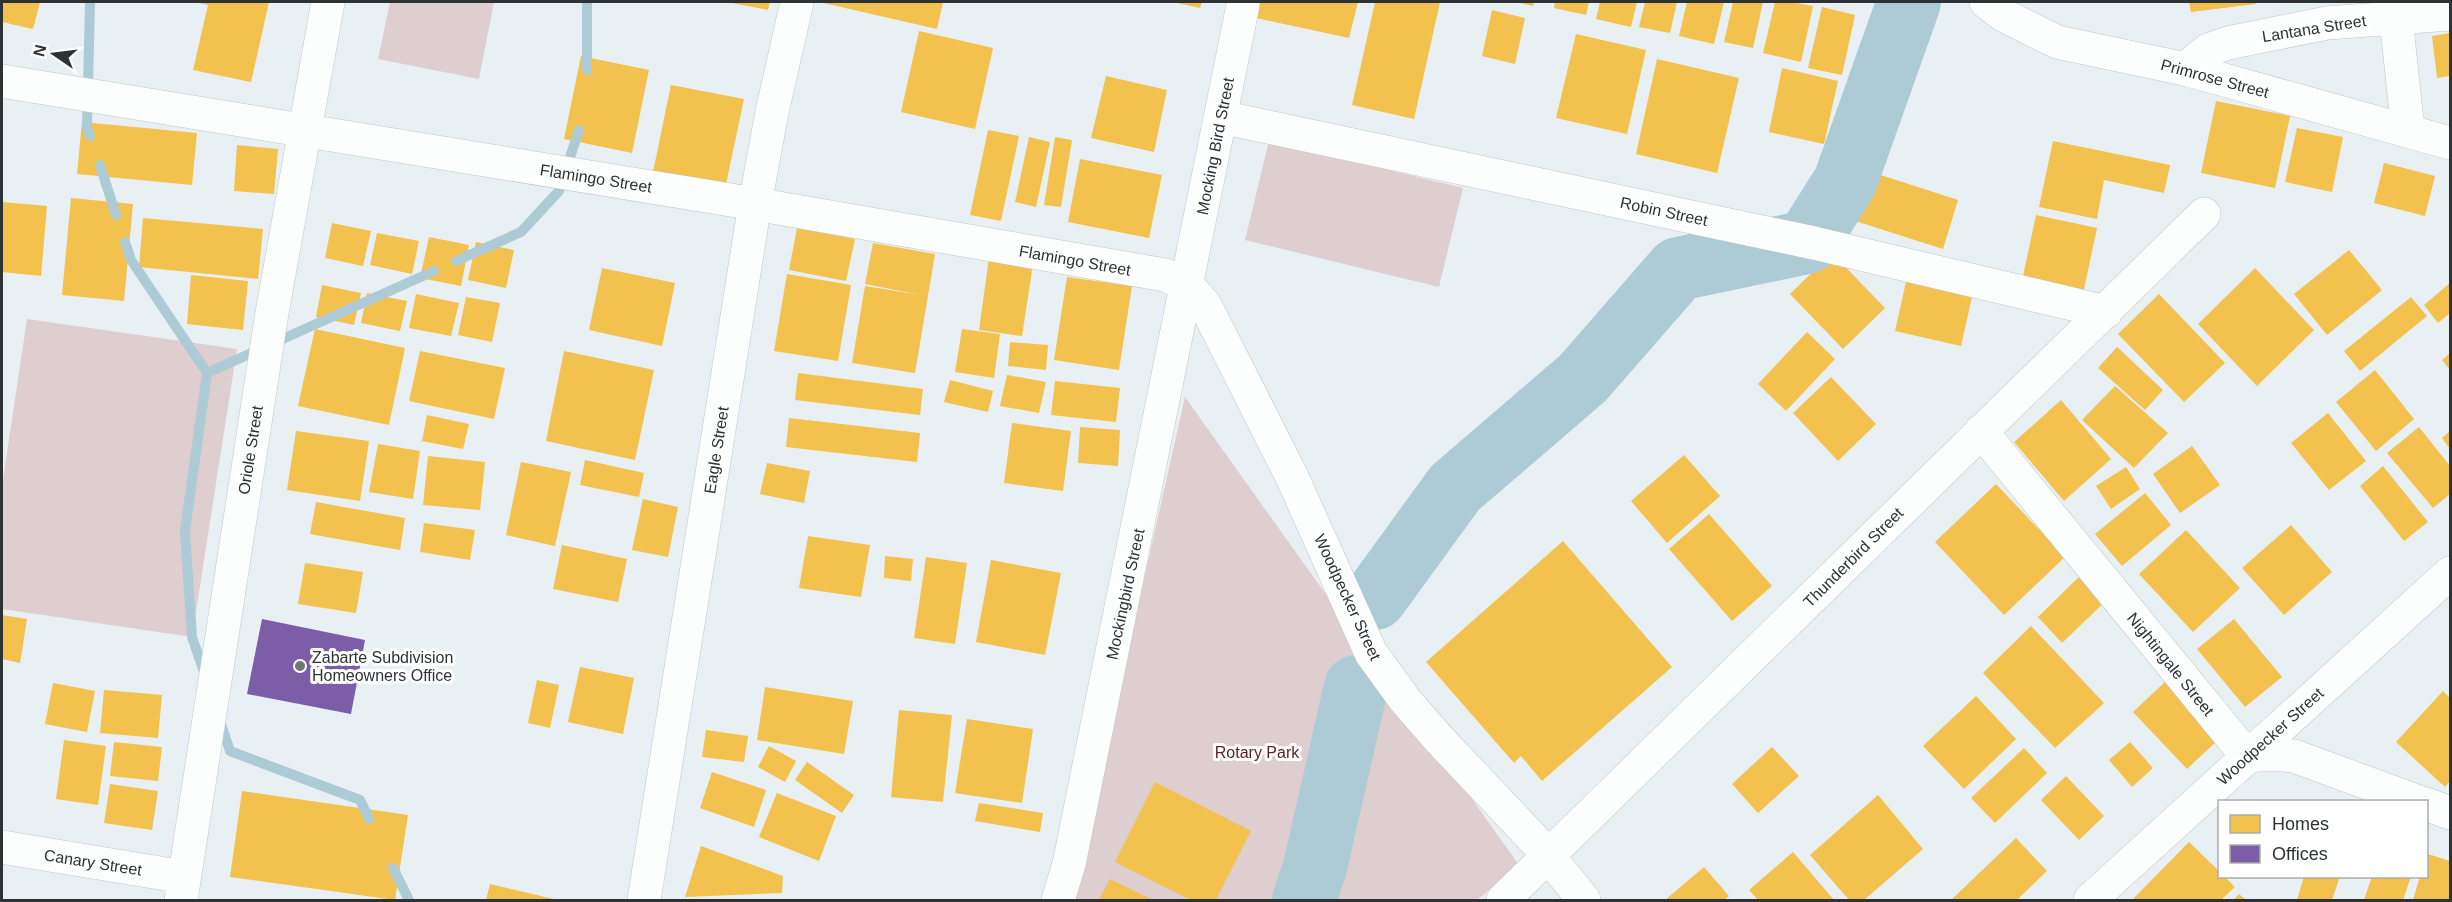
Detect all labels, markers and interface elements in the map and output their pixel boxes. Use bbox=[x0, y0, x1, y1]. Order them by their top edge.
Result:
street label: Lantana Street bbox=[2261, 12, 2368, 45]
north arrow bbox=[24, 24, 84, 84]
text: N bbox=[30, 43, 50, 58]
street label: Primrose Street bbox=[2159, 56, 2271, 101]
street label: Mocking Bird Street bbox=[1194, 75, 1237, 216]
street label: Flamingo Street bbox=[539, 161, 654, 196]
street label: Robin Street bbox=[1619, 194, 1710, 229]
street label: Flamingo Street bbox=[1018, 242, 1133, 279]
street label: Oriole Street bbox=[235, 404, 266, 496]
street label: Eagle Street bbox=[701, 405, 732, 495]
street label: Thunderbird Street bbox=[1800, 504, 1907, 611]
street label: Mockingbird Street bbox=[1103, 527, 1148, 661]
street label: Woodpecker Street bbox=[1311, 532, 1384, 663]
street label: Nightingale Street bbox=[2124, 610, 2218, 720]
place label: Zabarte Subdivision Homeowners Office bbox=[312, 649, 453, 684]
marker: Zabarte Subdivision Homeowners Office bbox=[293, 659, 307, 673]
street label: Woodpecker Street bbox=[2214, 684, 2327, 788]
park label: Rotary Park bbox=[1215, 744, 1300, 761]
legend bbox=[2218, 800, 2428, 878]
text: Homes bbox=[2272, 814, 2329, 834]
text: Offices bbox=[2272, 844, 2328, 864]
street label: Canary Street bbox=[43, 846, 144, 879]

